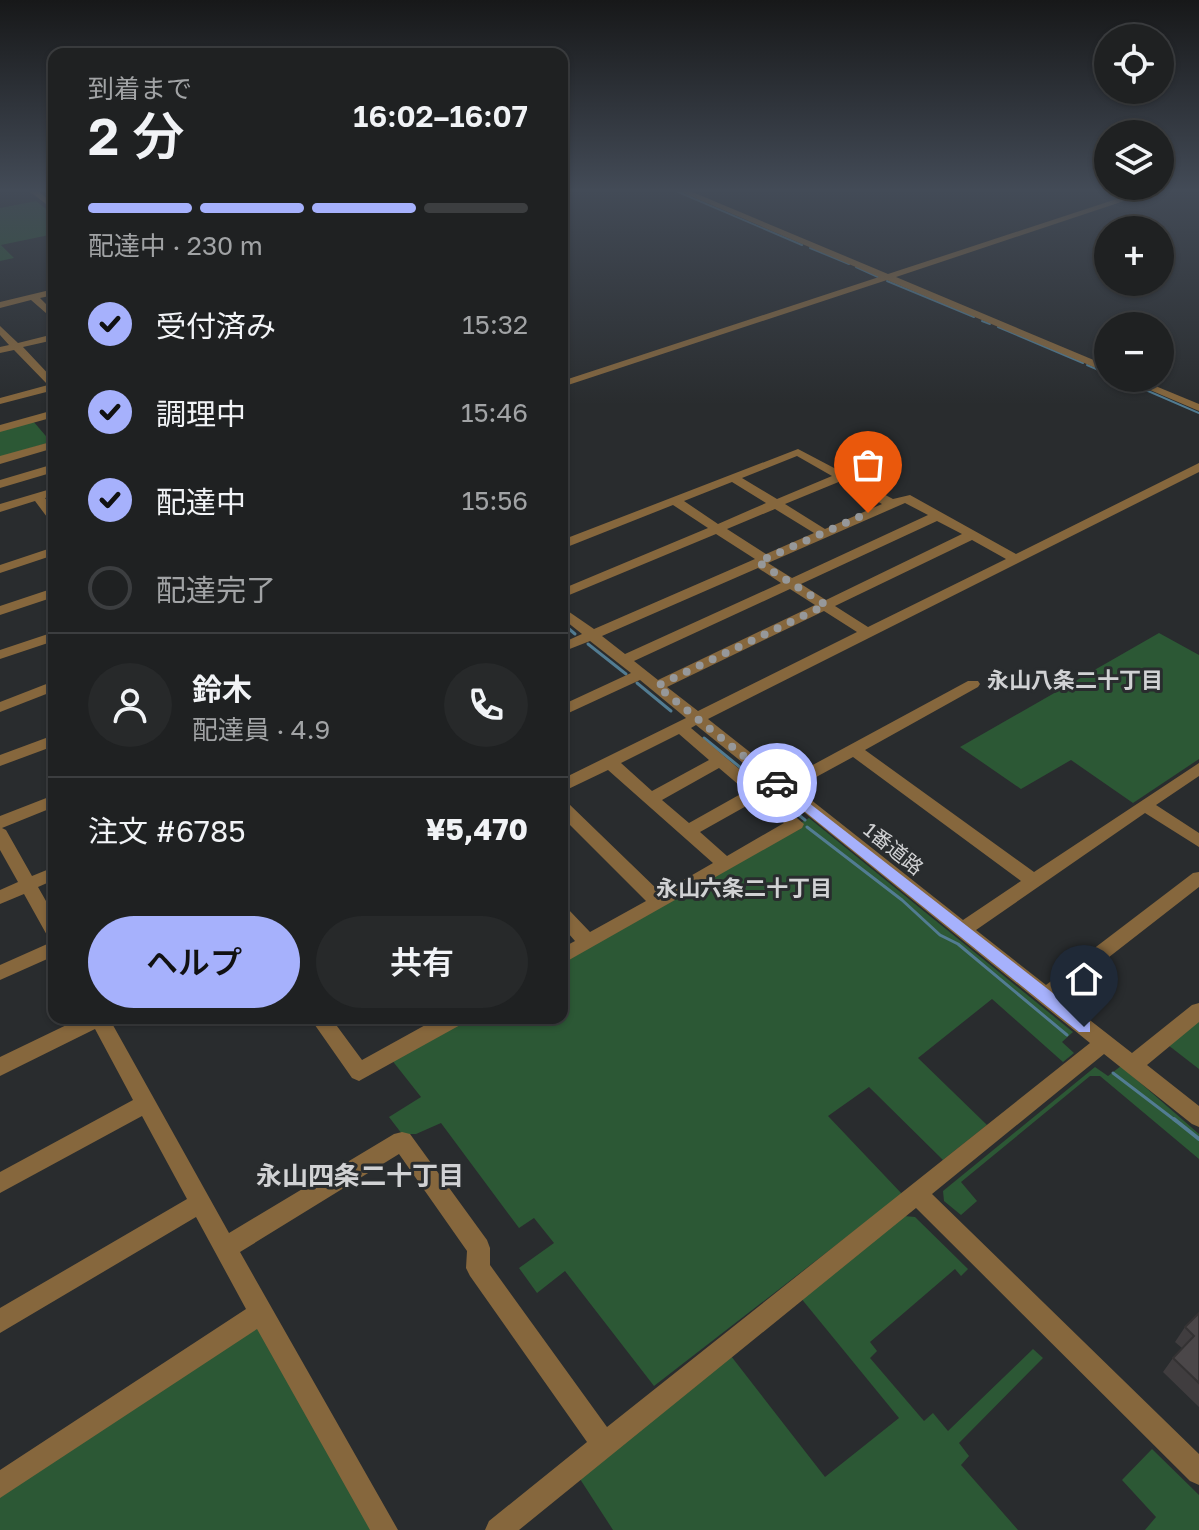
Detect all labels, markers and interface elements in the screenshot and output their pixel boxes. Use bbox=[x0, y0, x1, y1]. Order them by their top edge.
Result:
map controls bbox=[1094, 24, 1174, 392]
button: locate bbox=[1094, 24, 1174, 104]
text: 到着まで bbox=[88, 73, 192, 104]
text: 16:02–16:07 bbox=[353, 98, 528, 134]
text: 2 分 bbox=[88, 104, 184, 166]
button: layers bbox=[1094, 120, 1174, 200]
button: + bbox=[1094, 216, 1174, 296]
text: 配達中 · 230 m bbox=[88, 230, 263, 261]
icon: check bbox=[88, 302, 132, 346]
text: 受付済み bbox=[156, 308, 276, 344]
text: 15:32 bbox=[462, 309, 528, 340]
button: − bbox=[1094, 312, 1174, 392]
icon: check bbox=[88, 390, 132, 434]
text: 調理中 bbox=[156, 396, 246, 432]
text: 15:46 bbox=[461, 397, 528, 428]
pin bbox=[834, 431, 902, 513]
icon: bag bbox=[846, 443, 890, 487]
icon: check bbox=[88, 478, 132, 522]
text: 配達中 bbox=[156, 484, 246, 520]
text: 15:56 bbox=[462, 485, 528, 516]
text: 配達完了 bbox=[156, 572, 276, 608]
button: person bbox=[88, 663, 172, 747]
button: phone bbox=[444, 663, 528, 747]
district label: 永山八条二十丁目 bbox=[987, 666, 1163, 693]
text: 鈴木 bbox=[192, 671, 252, 707]
text: 配達員 · 4.9 bbox=[192, 714, 330, 745]
courier bbox=[737, 743, 817, 823]
icon: car bbox=[755, 761, 799, 805]
text: ¥5,470 bbox=[426, 811, 528, 847]
text: 注文 #6785 bbox=[88, 813, 246, 849]
street label: 1番道路 bbox=[859, 817, 929, 879]
district label: 永山六条二十丁目 bbox=[656, 874, 832, 901]
button: ヘルプ bbox=[88, 916, 300, 1008]
button: 共有 bbox=[316, 916, 528, 1008]
pin bbox=[1050, 945, 1118, 1027]
icon: home bbox=[1062, 957, 1106, 1001]
district label: 永山四条二十丁目 bbox=[256, 1160, 464, 1191]

